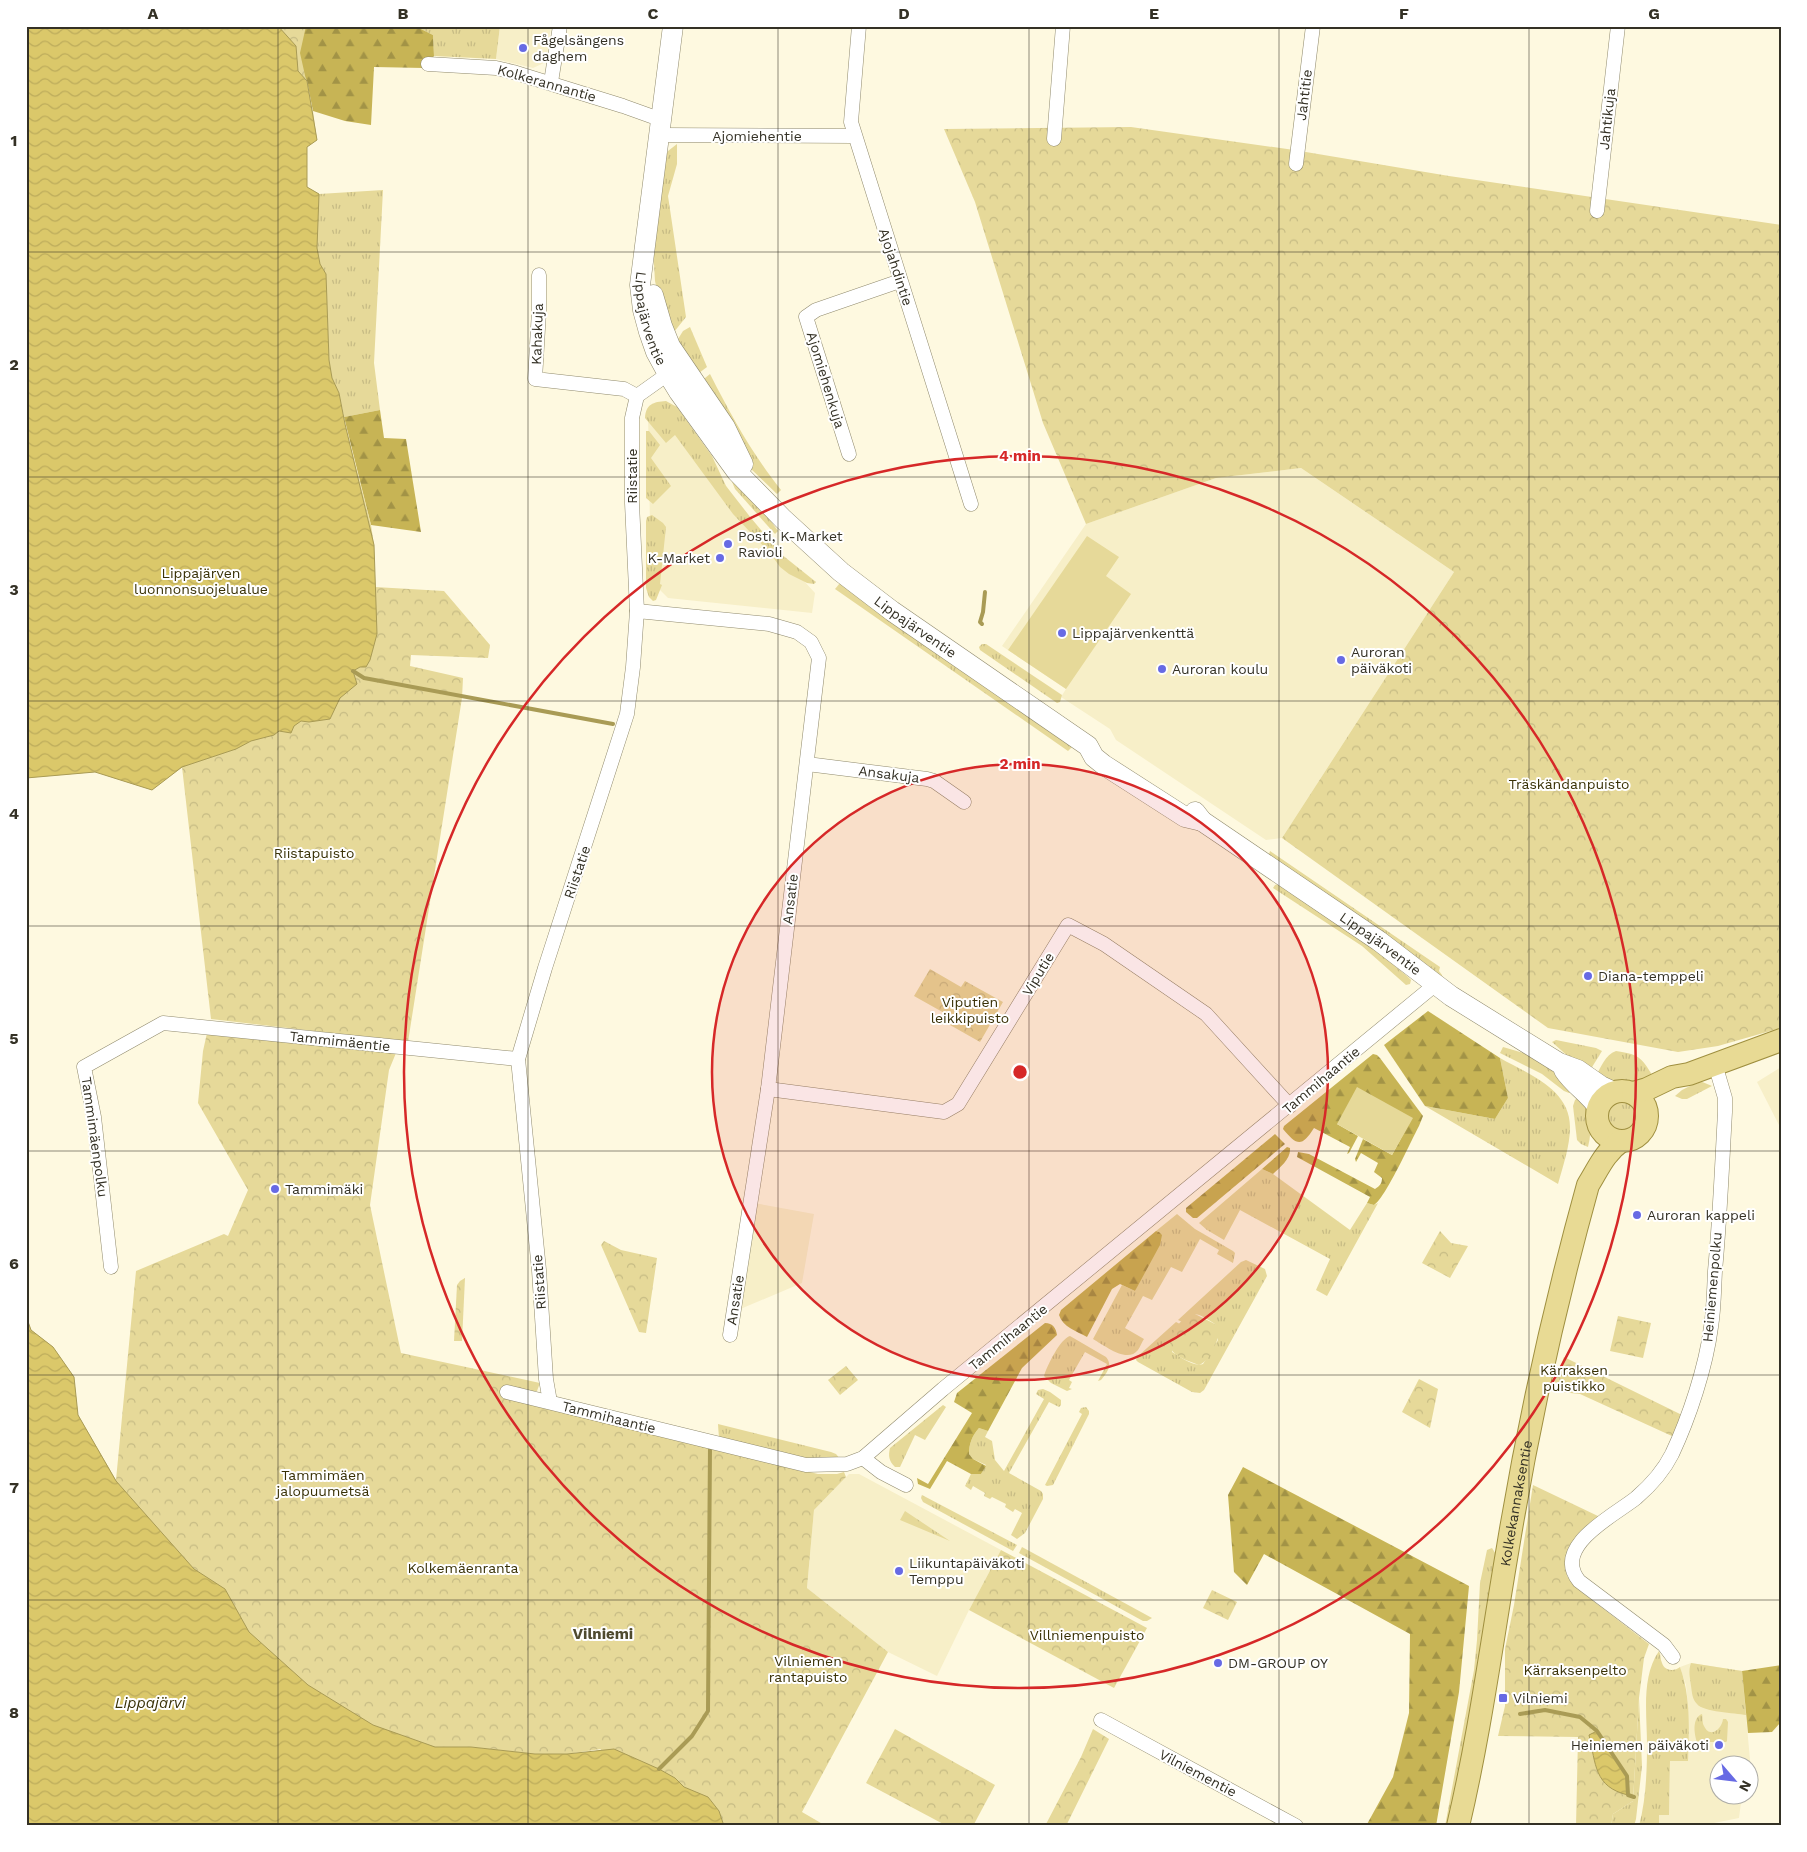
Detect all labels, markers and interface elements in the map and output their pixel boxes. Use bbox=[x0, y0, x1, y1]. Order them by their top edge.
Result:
text: A bbox=[148, 4, 159, 23]
text: B bbox=[398, 4, 409, 23]
text: C bbox=[648, 4, 659, 23]
text: D bbox=[898, 4, 910, 23]
text: E bbox=[1149, 4, 1159, 23]
text: F bbox=[1399, 4, 1409, 23]
text: G bbox=[1648, 4, 1660, 23]
place label: Fågelsängens daghem bbox=[533, 32, 624, 64]
marker: Fågelsängens daghem bbox=[517, 42, 529, 54]
street label: Kolkerannantie bbox=[496, 61, 598, 105]
street label: Jahtitie bbox=[1293, 69, 1315, 121]
street label: Jahtikuja bbox=[1596, 87, 1618, 151]
street label: Ajomiehentie bbox=[712, 128, 802, 144]
text: 1 bbox=[11, 131, 17, 150]
street label: Ajojahdintie bbox=[876, 226, 916, 308]
street label: Lippajärventie bbox=[632, 271, 670, 368]
street label: Kahakuja bbox=[528, 303, 546, 365]
street label: Ajomiehenkuja bbox=[804, 330, 848, 430]
text: 2 bbox=[9, 355, 19, 374]
text: 4 min bbox=[999, 447, 1041, 465]
street label: Riistatie bbox=[624, 448, 640, 504]
place label: Posti, K-Market Ravioli bbox=[738, 528, 843, 560]
marker: Posti, K-Market Ravioli bbox=[722, 538, 734, 550]
place label: K-Market bbox=[648, 550, 710, 566]
marker: K-Market bbox=[714, 552, 726, 564]
park label: Lippajärven luonnonsuojelualue bbox=[134, 565, 268, 597]
text: 3 bbox=[9, 580, 19, 599]
street label: Lippajärventie bbox=[871, 592, 960, 661]
place label: Lippajärvenkenttä bbox=[1072, 625, 1194, 641]
marker: Lippajärvenkenttä bbox=[1056, 627, 1068, 639]
place label: Auroran päiväkoti bbox=[1351, 644, 1412, 676]
marker: Auroran päiväkoti bbox=[1335, 654, 1347, 666]
place label: Auroran koulu bbox=[1172, 661, 1268, 677]
marker: Auroran koulu bbox=[1156, 663, 1168, 675]
text: 2 min bbox=[999, 755, 1041, 773]
street label: Ansakuja bbox=[858, 762, 921, 786]
park label: Träskändanpuisto bbox=[1509, 776, 1629, 792]
text: 4 bbox=[9, 804, 19, 823]
street label: Riistatie bbox=[560, 843, 594, 901]
park label: Riistapuisto bbox=[274, 845, 354, 861]
street label: Ansatie bbox=[779, 873, 801, 925]
street label: Lippajärventie bbox=[1337, 909, 1424, 978]
street label: Viputie bbox=[1019, 949, 1057, 999]
place label: Diana-temppeli bbox=[1598, 968, 1704, 984]
marker: Diana-temppeli bbox=[1582, 970, 1594, 982]
park label: Viputien leikkipuisto bbox=[931, 994, 1009, 1026]
street label: Tammimäentie bbox=[289, 1028, 391, 1054]
text: 5 bbox=[9, 1029, 19, 1048]
street label: Tammihaantie bbox=[1279, 1043, 1363, 1117]
centre of rings bbox=[1011, 1063, 1029, 1081]
street label: Tammimäenpolku bbox=[79, 1076, 111, 1198]
place label: Tammimäki bbox=[285, 1181, 363, 1197]
marker: Tammimäki bbox=[269, 1183, 281, 1195]
place label: Auroran kappeli bbox=[1647, 1207, 1755, 1223]
marker: Auroran kappeli bbox=[1631, 1209, 1643, 1221]
street label: Heiniemenpolku bbox=[1699, 1231, 1725, 1343]
text: 6 bbox=[9, 1254, 19, 1273]
street label: Riistatie bbox=[529, 1254, 549, 1310]
street label: Ansatie bbox=[723, 1274, 747, 1326]
street label: Tammihaantie bbox=[966, 1301, 1050, 1373]
park label: Kärraksen puistikko bbox=[1540, 1362, 1608, 1394]
street label: Tammihaantie bbox=[560, 1398, 658, 1436]
street label: Kolkekannaksentie bbox=[1497, 1439, 1535, 1567]
park label: Tammimäen jalopuumetsä bbox=[275, 1467, 369, 1499]
text: 7 bbox=[9, 1478, 19, 1497]
place label: Liikuntapäiväkoti Temppu bbox=[909, 1555, 1025, 1587]
park label: Kolkemäenranta bbox=[408, 1560, 518, 1576]
marker: Liikuntapäiväkoti Temppu bbox=[893, 1565, 905, 1577]
district label: Vilniemi bbox=[573, 1625, 633, 1643]
park label: Villniemenpuisto bbox=[1030, 1627, 1144, 1643]
park label: Vilniemen rantapuisto bbox=[769, 1653, 847, 1685]
place label: DM-GROUP OY bbox=[1228, 1655, 1328, 1671]
marker: DM-GROUP OY bbox=[1212, 1657, 1224, 1669]
park label: Kärraksenpelto bbox=[1523, 1662, 1627, 1678]
place label: Vilniemi bbox=[1513, 1690, 1568, 1706]
marker: Vilniemi bbox=[1497, 1692, 1509, 1704]
water label: Lippajärvi bbox=[115, 1694, 186, 1712]
text: 8 bbox=[9, 1703, 19, 1722]
place label: Heiniemen päiväkoti bbox=[1571, 1737, 1709, 1753]
marker: Heiniemen päiväkoti bbox=[1713, 1739, 1725, 1751]
street label: Vilniementie bbox=[1157, 1746, 1239, 1800]
north arrow bbox=[1710, 1754, 1760, 1804]
text: N bbox=[1736, 1778, 1755, 1794]

